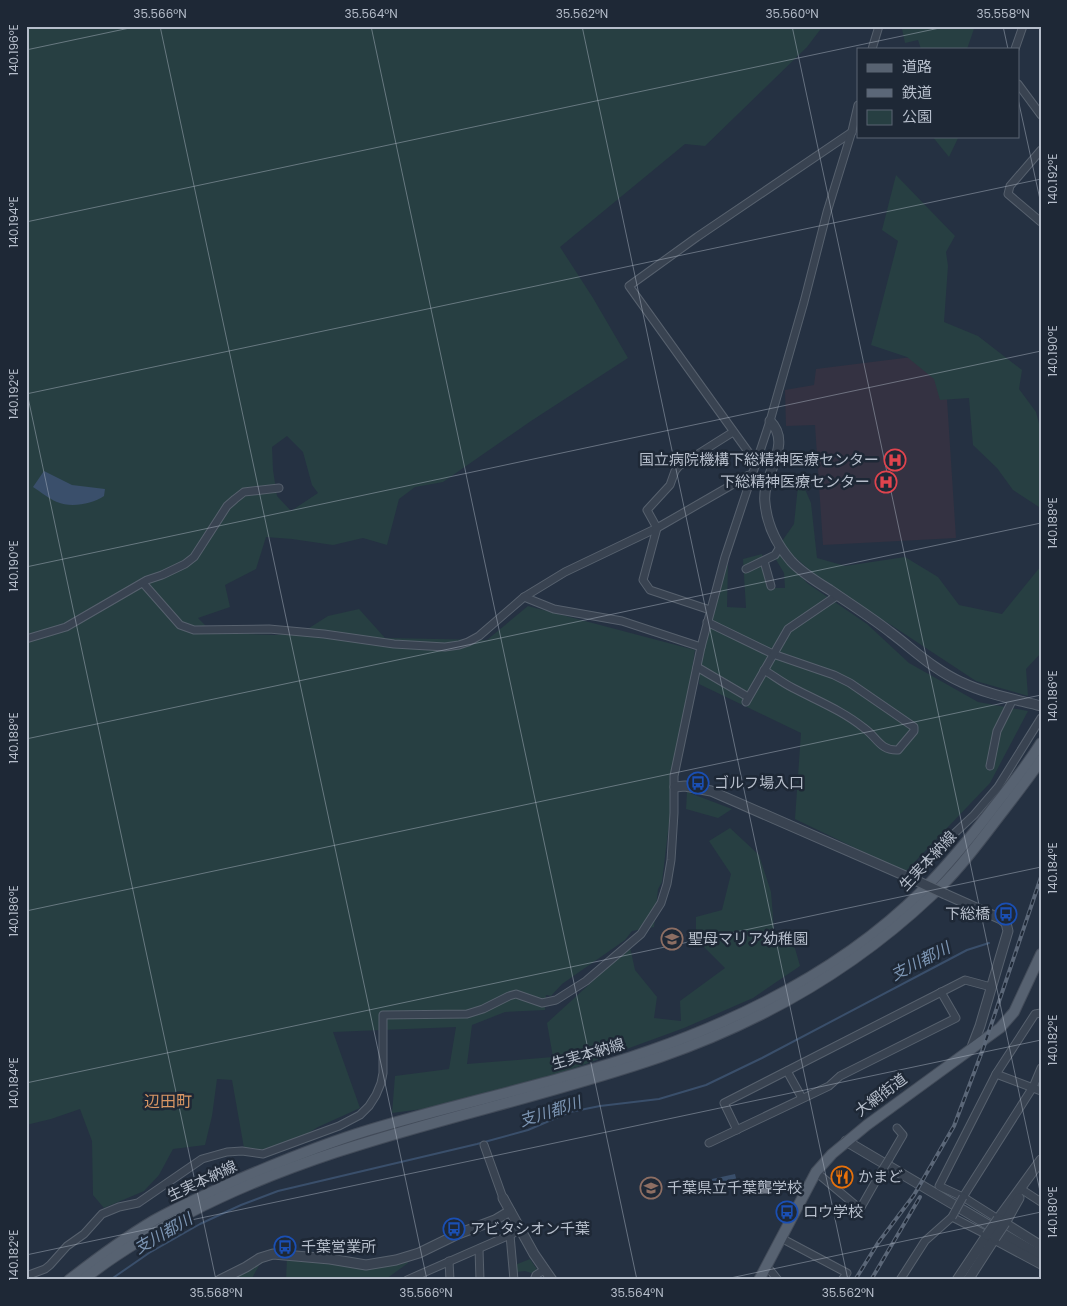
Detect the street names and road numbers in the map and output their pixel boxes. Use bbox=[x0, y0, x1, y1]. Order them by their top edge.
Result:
street label: 生実本納線 bbox=[894, 826, 961, 895]
street label: 生実本納線 bbox=[549, 1033, 627, 1074]
street label: 大網街道 bbox=[850, 1068, 911, 1121]
street label: 生実本納線 bbox=[163, 1155, 240, 1206]

